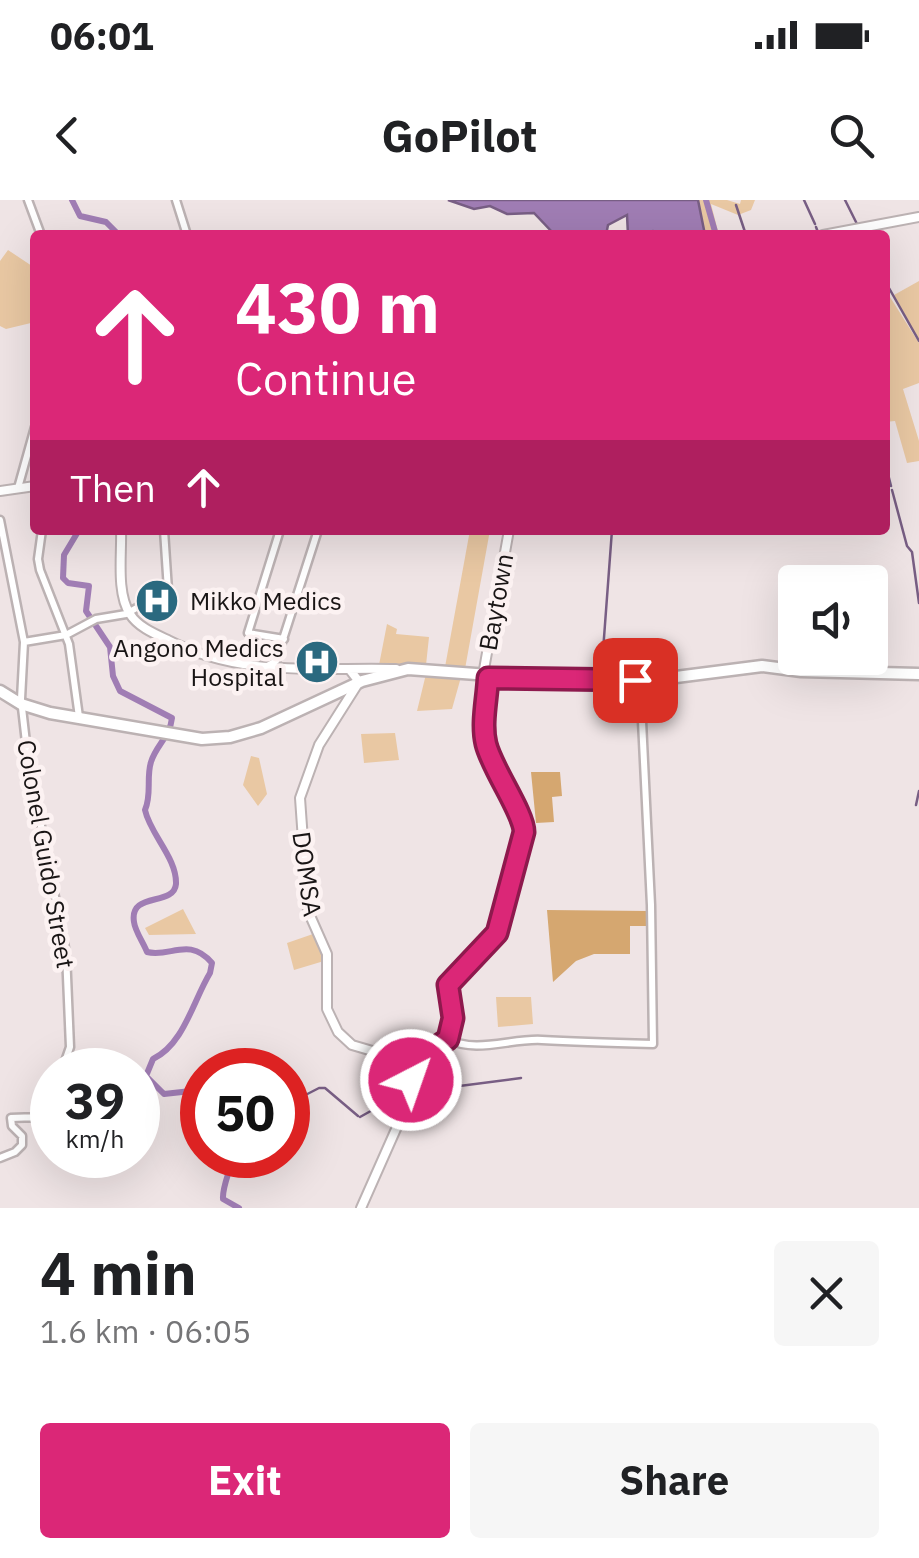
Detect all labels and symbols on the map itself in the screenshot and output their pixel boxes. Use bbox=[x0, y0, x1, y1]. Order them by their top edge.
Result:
street label: Baytown bbox=[471, 551, 520, 653]
hospital icon: Mikko Medics bbox=[134, 578, 180, 624]
place label: Mikko Medics bbox=[190, 584, 342, 617]
place label: Angono Medics Hospital bbox=[113, 631, 284, 693]
pin bbox=[593, 638, 678, 723]
hospital icon: Angono Medics Hospital bbox=[294, 639, 340, 685]
street label: Colonel Guido Street bbox=[10, 737, 83, 971]
street label: DOMSA bbox=[285, 829, 330, 918]
position arrow bbox=[359, 1028, 463, 1132]
speed limit sign: 50 bbox=[180, 1048, 310, 1178]

